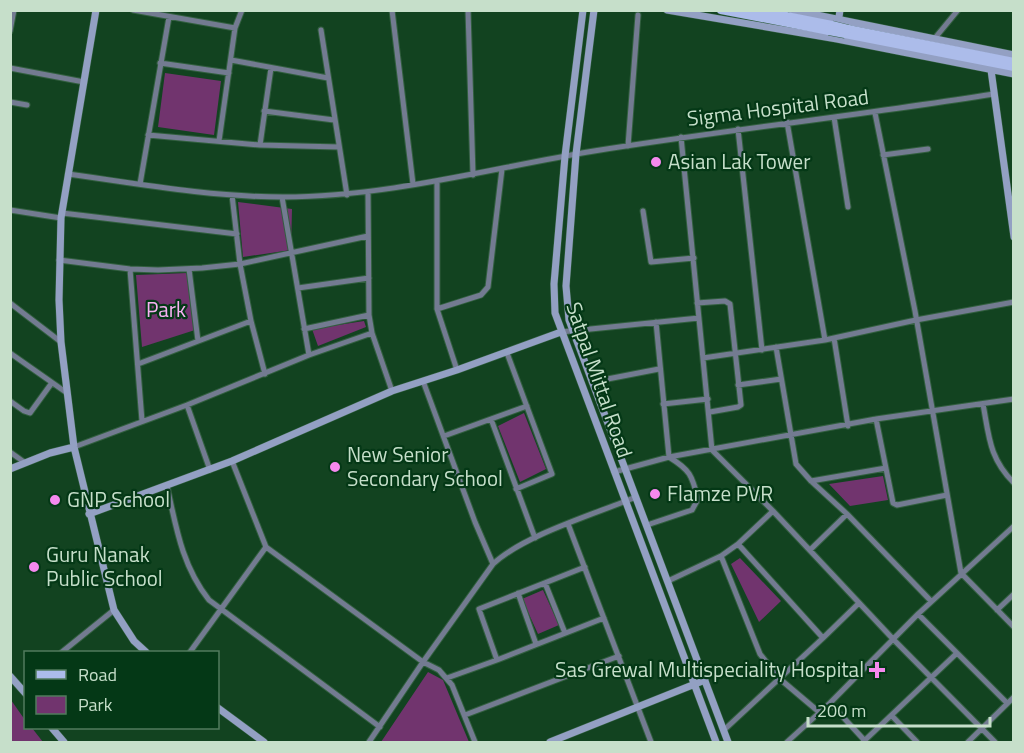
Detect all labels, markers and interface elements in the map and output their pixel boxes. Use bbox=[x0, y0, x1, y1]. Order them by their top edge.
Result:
street label: Sigma Hospital Road bbox=[685, 80, 871, 134]
place label: Asian Lak Tower bbox=[668, 145, 810, 177]
marker: Asian Lak Tower bbox=[649, 155, 663, 169]
park label: Park bbox=[146, 293, 186, 325]
street label: Satpal Mittal Road bbox=[558, 298, 642, 462]
place label: New Senior Secondary School bbox=[347, 438, 503, 494]
marker: New Senior Secondary School bbox=[328, 460, 342, 474]
place label: Flamze PVR bbox=[667, 477, 773, 509]
place label: GNP School bbox=[67, 483, 170, 515]
marker: Flamze PVR bbox=[648, 487, 662, 501]
marker: GNP School bbox=[48, 493, 62, 507]
place label: Guru Nanak Public School bbox=[46, 538, 163, 594]
marker: Guru Nanak Public School bbox=[27, 560, 41, 574]
legend bbox=[24, 651, 219, 729]
place label: Sas Grewal Multispeciality Hospital bbox=[555, 653, 864, 685]
text: Road bbox=[78, 661, 117, 688]
marker: Sas Grewal Multispeciality Hospital bbox=[868, 661, 886, 679]
scale bar bbox=[808, 690, 990, 728]
text: Park bbox=[78, 691, 113, 718]
text: 200 m bbox=[817, 697, 866, 724]

